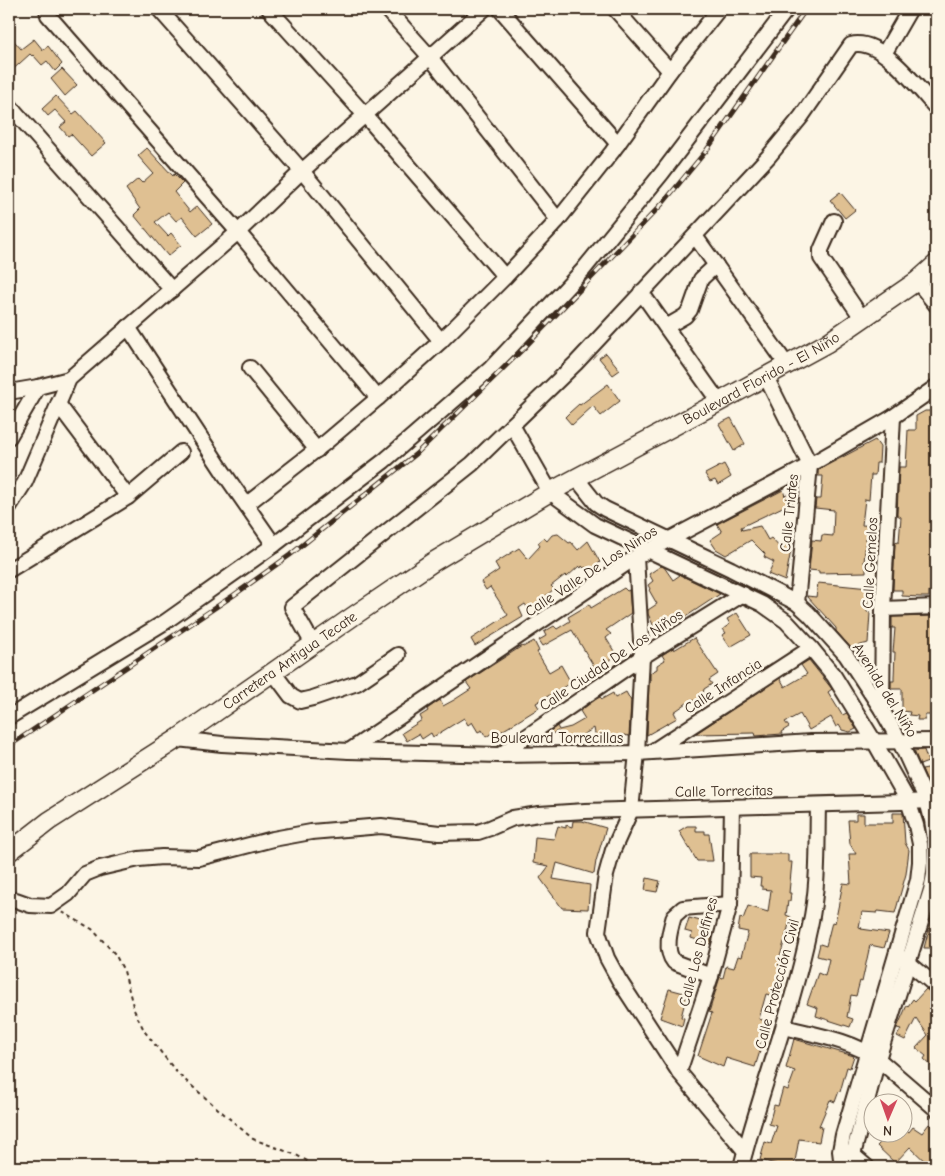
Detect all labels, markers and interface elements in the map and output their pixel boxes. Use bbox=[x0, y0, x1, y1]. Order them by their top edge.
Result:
street label: Boulevard Florido - El Niño bbox=[680, 328, 843, 429]
street label: Calle Triates bbox=[776, 473, 802, 553]
street label: Calle Gemelos bbox=[859, 517, 881, 609]
street label: Calle Valle De Los Ninos bbox=[522, 522, 660, 620]
street label: Calle Ciudad De Los Niños bbox=[536, 605, 686, 715]
street label: Carretera Antigua Tecate bbox=[219, 607, 361, 713]
street label: Avenida del Niño bbox=[849, 639, 921, 741]
street label: Calle Infancia bbox=[681, 654, 765, 718]
street label: Boulevard Torrecillas bbox=[491, 729, 623, 747]
street label: Calle Torrecitas bbox=[675, 781, 773, 801]
street label: Calle Los Delfines bbox=[675, 895, 721, 1009]
street label: Calle Protección Civil bbox=[751, 917, 803, 1051]
north arrow bbox=[862, 1094, 912, 1144]
text: N bbox=[883, 1122, 892, 1139]

